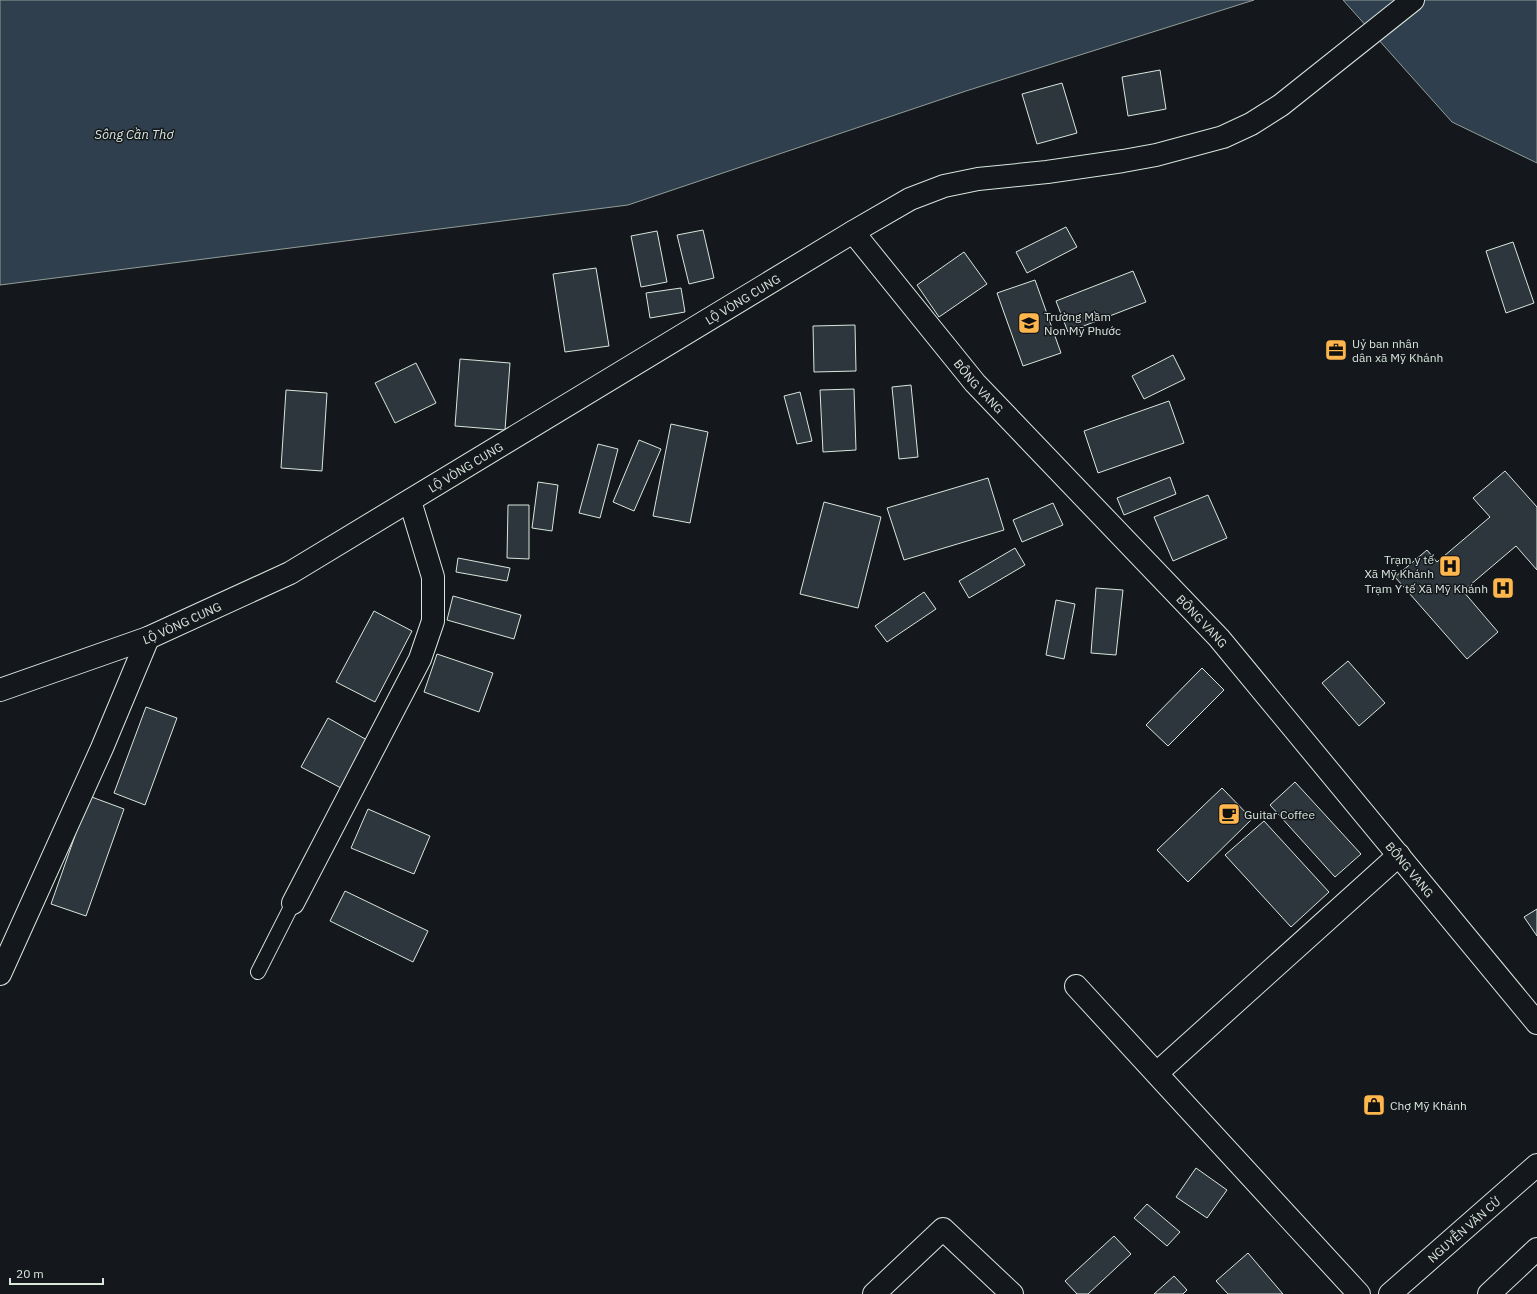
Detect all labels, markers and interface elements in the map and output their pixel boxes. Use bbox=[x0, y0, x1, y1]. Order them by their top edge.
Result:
water label: Sông Cần Thơ bbox=[94, 126, 174, 143]
street label: LỘ VÒNG CUNG bbox=[702, 271, 783, 327]
place label: Trường Mầm Non Mỹ Phước bbox=[1044, 309, 1121, 338]
school or university icon: Trường Mầm Non Mỹ Phước bbox=[1016, 310, 1042, 336]
place label: Uỷ ban nhân dân xã Mỹ Khánh bbox=[1352, 336, 1443, 365]
office icon: Uỷ ban nhân dân xã Mỹ Khánh bbox=[1323, 337, 1349, 363]
street label: BÔNG VANG bbox=[951, 356, 1007, 416]
street label: LỘ VÒNG CUNG bbox=[425, 438, 505, 495]
place label: Trạm y tế Xã Mỹ Khánh bbox=[1364, 552, 1434, 581]
hospital icon: Trạm y tế Xã Mỹ Khánh bbox=[1437, 553, 1463, 579]
hospital icon: Trạm Y tế Xã Mỹ Khánh bbox=[1490, 575, 1516, 601]
place label: Trạm Y tế Xã Mỹ Khánh bbox=[1365, 581, 1488, 596]
street label: BÔNG VANG bbox=[1174, 591, 1231, 650]
street label: LỘ VÒNG CUNG bbox=[141, 598, 223, 647]
cafe icon: Guitar Coffee bbox=[1216, 801, 1242, 827]
place label: Guitar Coffee bbox=[1244, 807, 1315, 822]
street label: BÔNG VANG bbox=[1383, 839, 1437, 900]
shop icon: Chợ Mỹ Khánh bbox=[1361, 1092, 1387, 1118]
place label: Chợ Mỹ Khánh bbox=[1390, 1098, 1467, 1113]
street label: NGUYỄN VĂN CỪ bbox=[1424, 1193, 1504, 1265]
scale bar bbox=[10, 1260, 103, 1286]
text: 20 m bbox=[16, 1266, 44, 1281]

